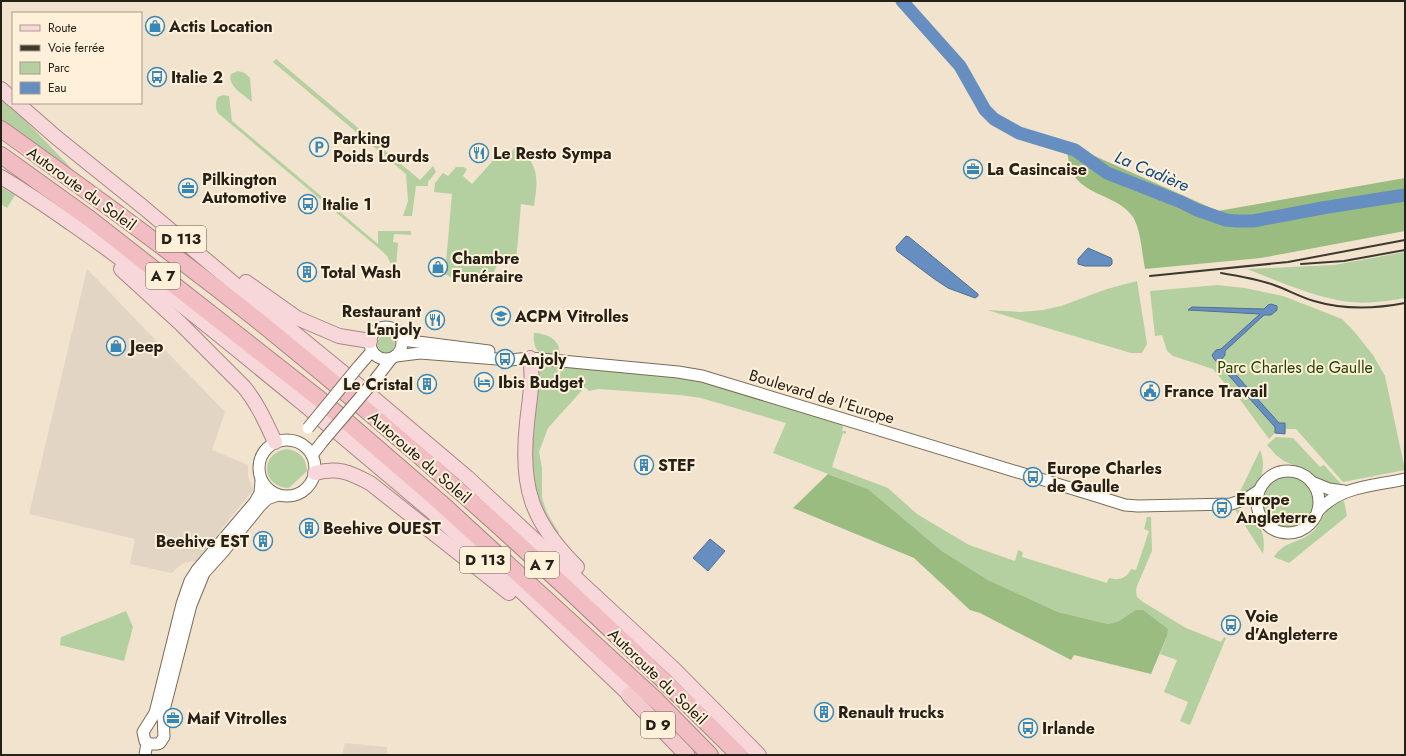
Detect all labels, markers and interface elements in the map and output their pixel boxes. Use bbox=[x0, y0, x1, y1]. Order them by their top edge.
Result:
legend bbox=[12, 12, 142, 104]
shop icon: Actis Location bbox=[144, 15, 166, 37]
place label: Actis Location bbox=[168, 15, 273, 38]
text: Route bbox=[48, 19, 77, 37]
text: Voie ferrée bbox=[48, 39, 104, 57]
text: Parc bbox=[48, 59, 70, 77]
bus stop icon: Italie 2 bbox=[146, 66, 168, 88]
place label: Italie 2 bbox=[171, 66, 223, 89]
text: Eau bbox=[48, 79, 67, 97]
place label: Parking Poids Lourds bbox=[333, 127, 429, 168]
parking icon: Parking Poids Lourds bbox=[308, 136, 330, 158]
street label: Autoroute du Soleil bbox=[22, 141, 141, 236]
restaurant icon: Le Resto Sympa bbox=[468, 142, 490, 164]
place label: Le Resto Sympa bbox=[493, 142, 612, 165]
water label: La Cadière bbox=[1111, 145, 1193, 198]
office icon: La Casincaise bbox=[962, 158, 984, 180]
place label: La Casincaise bbox=[987, 158, 1087, 181]
place label: Pilkington Automotive bbox=[201, 168, 287, 209]
office icon: Pilkington Automotive bbox=[177, 177, 199, 199]
bus stop icon: Italie 1 bbox=[297, 193, 319, 215]
place label: Italie 1 bbox=[322, 193, 372, 216]
road number: D 113 bbox=[156, 226, 206, 252]
place label: Chambre Funéraire bbox=[452, 247, 523, 288]
shop icon: Chambre Funéraire bbox=[427, 256, 449, 278]
building icon: Total Wash bbox=[296, 261, 318, 283]
place label: Total Wash bbox=[321, 261, 401, 284]
road number: A 7 bbox=[146, 263, 180, 289]
place label: Restaurant L'anjoly bbox=[342, 300, 422, 341]
school or university icon: ACPM Vitrolles bbox=[490, 305, 512, 327]
place label: ACPM Vitrolles bbox=[514, 305, 629, 328]
restaurant icon: Restaurant L'anjoly bbox=[424, 309, 446, 331]
shop icon: Jeep bbox=[105, 335, 127, 357]
place label: Jeep bbox=[127, 335, 164, 358]
bus stop icon: Anjoly bbox=[494, 348, 516, 370]
place label: Anjoly bbox=[518, 348, 567, 371]
park label: Parc Charles de Gaulle bbox=[1217, 356, 1373, 379]
street label: Boulevard de l'Europe bbox=[746, 363, 897, 430]
hotel icon: Ibis Budget bbox=[473, 371, 495, 393]
place label: Ibis Budget bbox=[498, 371, 584, 394]
place label: Le Cristal bbox=[343, 373, 413, 396]
building icon: Le Cristal bbox=[416, 373, 438, 395]
public building icon: France Travail bbox=[1139, 380, 1161, 402]
place label: France Travail bbox=[1164, 380, 1267, 403]
street label: Autoroute du Soleil bbox=[363, 406, 476, 509]
building icon: STEF bbox=[633, 454, 655, 476]
place label: STEF bbox=[658, 454, 695, 477]
place label: Europe Charles de Gaulle bbox=[1047, 457, 1162, 498]
bus stop icon: Europe Charles de Gaulle bbox=[1022, 466, 1044, 488]
place label: Europe Angleterre bbox=[1235, 488, 1317, 529]
bus stop icon: Europe Angleterre bbox=[1211, 497, 1233, 519]
building icon: Beehive OUEST bbox=[298, 517, 320, 539]
place label: Beehive OUEST bbox=[323, 517, 441, 540]
place label: Beehive EST bbox=[156, 530, 249, 553]
building icon: Beehive EST bbox=[252, 530, 274, 552]
road number: D 113 bbox=[460, 547, 510, 573]
road number: A 7 bbox=[525, 552, 559, 578]
place label: Voie d'Angleterre bbox=[1244, 605, 1338, 646]
bus stop icon: Voie d'Angleterre bbox=[1220, 614, 1242, 636]
street label: Autoroute du Soleil bbox=[603, 623, 712, 730]
building icon: Renault trucks bbox=[813, 701, 835, 723]
place label: Renault trucks bbox=[838, 701, 944, 724]
office icon: Maif Vitrolles bbox=[162, 707, 184, 729]
place label: Maif Vitrolles bbox=[187, 707, 287, 730]
road number: D 9 bbox=[641, 712, 675, 738]
bus stop icon: Irlande bbox=[1017, 717, 1039, 739]
place label: Irlande bbox=[1042, 717, 1095, 740]

